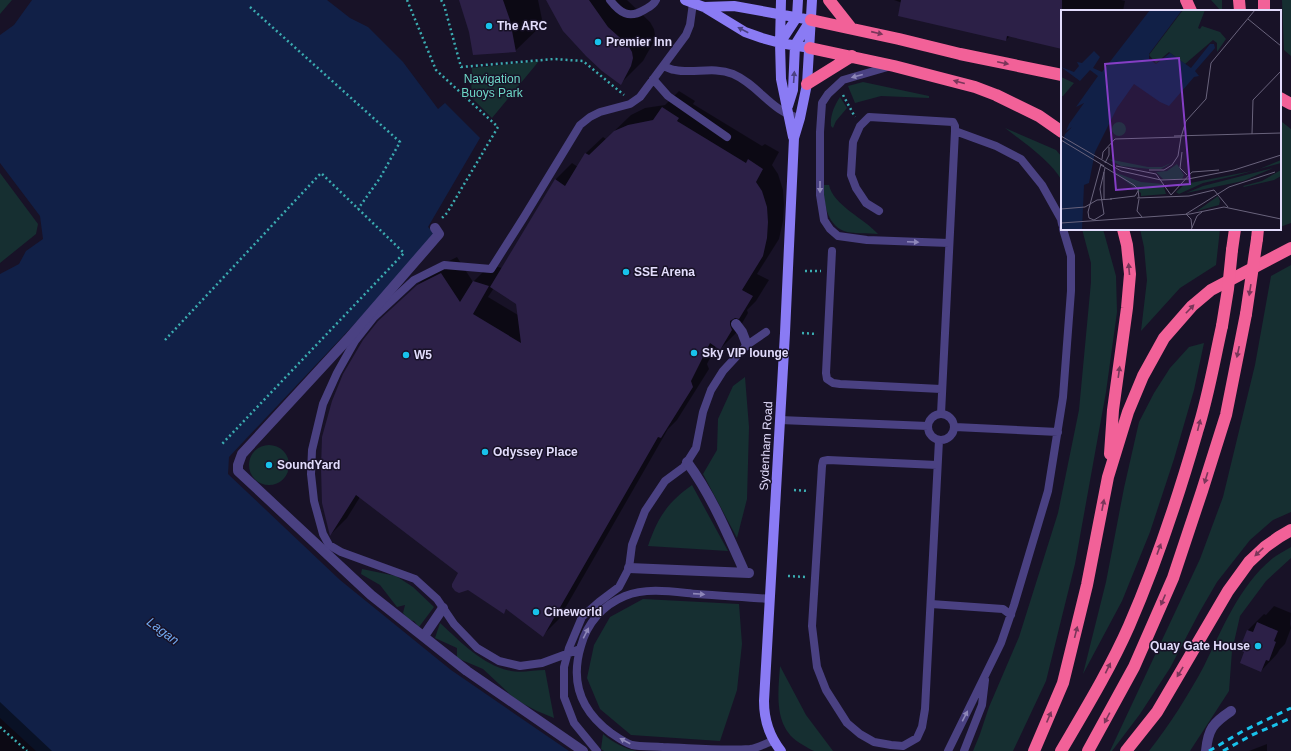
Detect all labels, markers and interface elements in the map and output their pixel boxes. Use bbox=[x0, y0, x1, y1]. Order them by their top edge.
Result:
inset map bbox=[1061, 10, 1281, 230]
place label: The ARC bbox=[497, 19, 548, 33]
marker: The ARC bbox=[484, 21, 494, 31]
one-way arrow bbox=[737, 27, 749, 33]
one-way arrow bbox=[871, 31, 883, 37]
place label: Premier Inn bbox=[606, 35, 672, 49]
marker: Premier Inn bbox=[593, 37, 603, 47]
one-way arrow bbox=[997, 61, 1009, 67]
one-way arrow bbox=[790, 71, 797, 83]
park label: Navigation Buoys Park bbox=[461, 72, 524, 100]
one-way arrow bbox=[850, 73, 862, 79]
one-way arrow bbox=[953, 79, 965, 85]
one-way arrow bbox=[817, 181, 823, 194]
one-way arrow bbox=[907, 238, 919, 245]
one-way arrow bbox=[1126, 263, 1133, 275]
place label: SSE Arena bbox=[634, 265, 695, 279]
marker: SSE Arena bbox=[621, 267, 631, 277]
one-way arrow bbox=[1247, 284, 1253, 296]
one-way arrow bbox=[1185, 304, 1195, 314]
place label: Sky VIP lounge bbox=[702, 346, 789, 360]
one-way arrow bbox=[1235, 346, 1241, 358]
place label: W5 bbox=[414, 348, 432, 362]
marker: Sky VIP lounge bbox=[689, 348, 699, 358]
marker: W5 bbox=[401, 350, 411, 360]
one-way arrow bbox=[1116, 366, 1122, 378]
street label: Sydenham Road bbox=[757, 401, 775, 491]
one-way arrow bbox=[1197, 419, 1203, 432]
place label: Odyssey Place bbox=[493, 445, 578, 459]
marker: Odyssey Place bbox=[480, 447, 490, 457]
place label: SoundYard bbox=[277, 458, 340, 472]
marker: SoundYard bbox=[264, 460, 274, 470]
one-way arrow bbox=[1203, 472, 1209, 484]
one-way arrow bbox=[1100, 499, 1106, 511]
one-way arrow bbox=[1156, 542, 1162, 554]
one-way arrow bbox=[1254, 548, 1264, 557]
one-way arrow bbox=[693, 590, 705, 597]
one-way arrow bbox=[1160, 595, 1166, 606]
place label: Cineworld bbox=[544, 605, 602, 619]
marker: Cineworld bbox=[531, 607, 541, 617]
water label: Lagan bbox=[144, 614, 182, 648]
one-way arrow bbox=[1073, 626, 1079, 638]
one-way arrow bbox=[583, 627, 589, 639]
place label: Quay Gate House bbox=[1150, 639, 1250, 653]
marker: Quay Gate House bbox=[1253, 641, 1263, 651]
one-way arrow bbox=[1105, 663, 1111, 674]
one-way arrow bbox=[1177, 666, 1184, 678]
one-way arrow bbox=[962, 710, 968, 722]
one-way arrow bbox=[1046, 712, 1052, 723]
one-way arrow bbox=[1103, 712, 1110, 723]
one-way arrow bbox=[619, 738, 631, 744]

